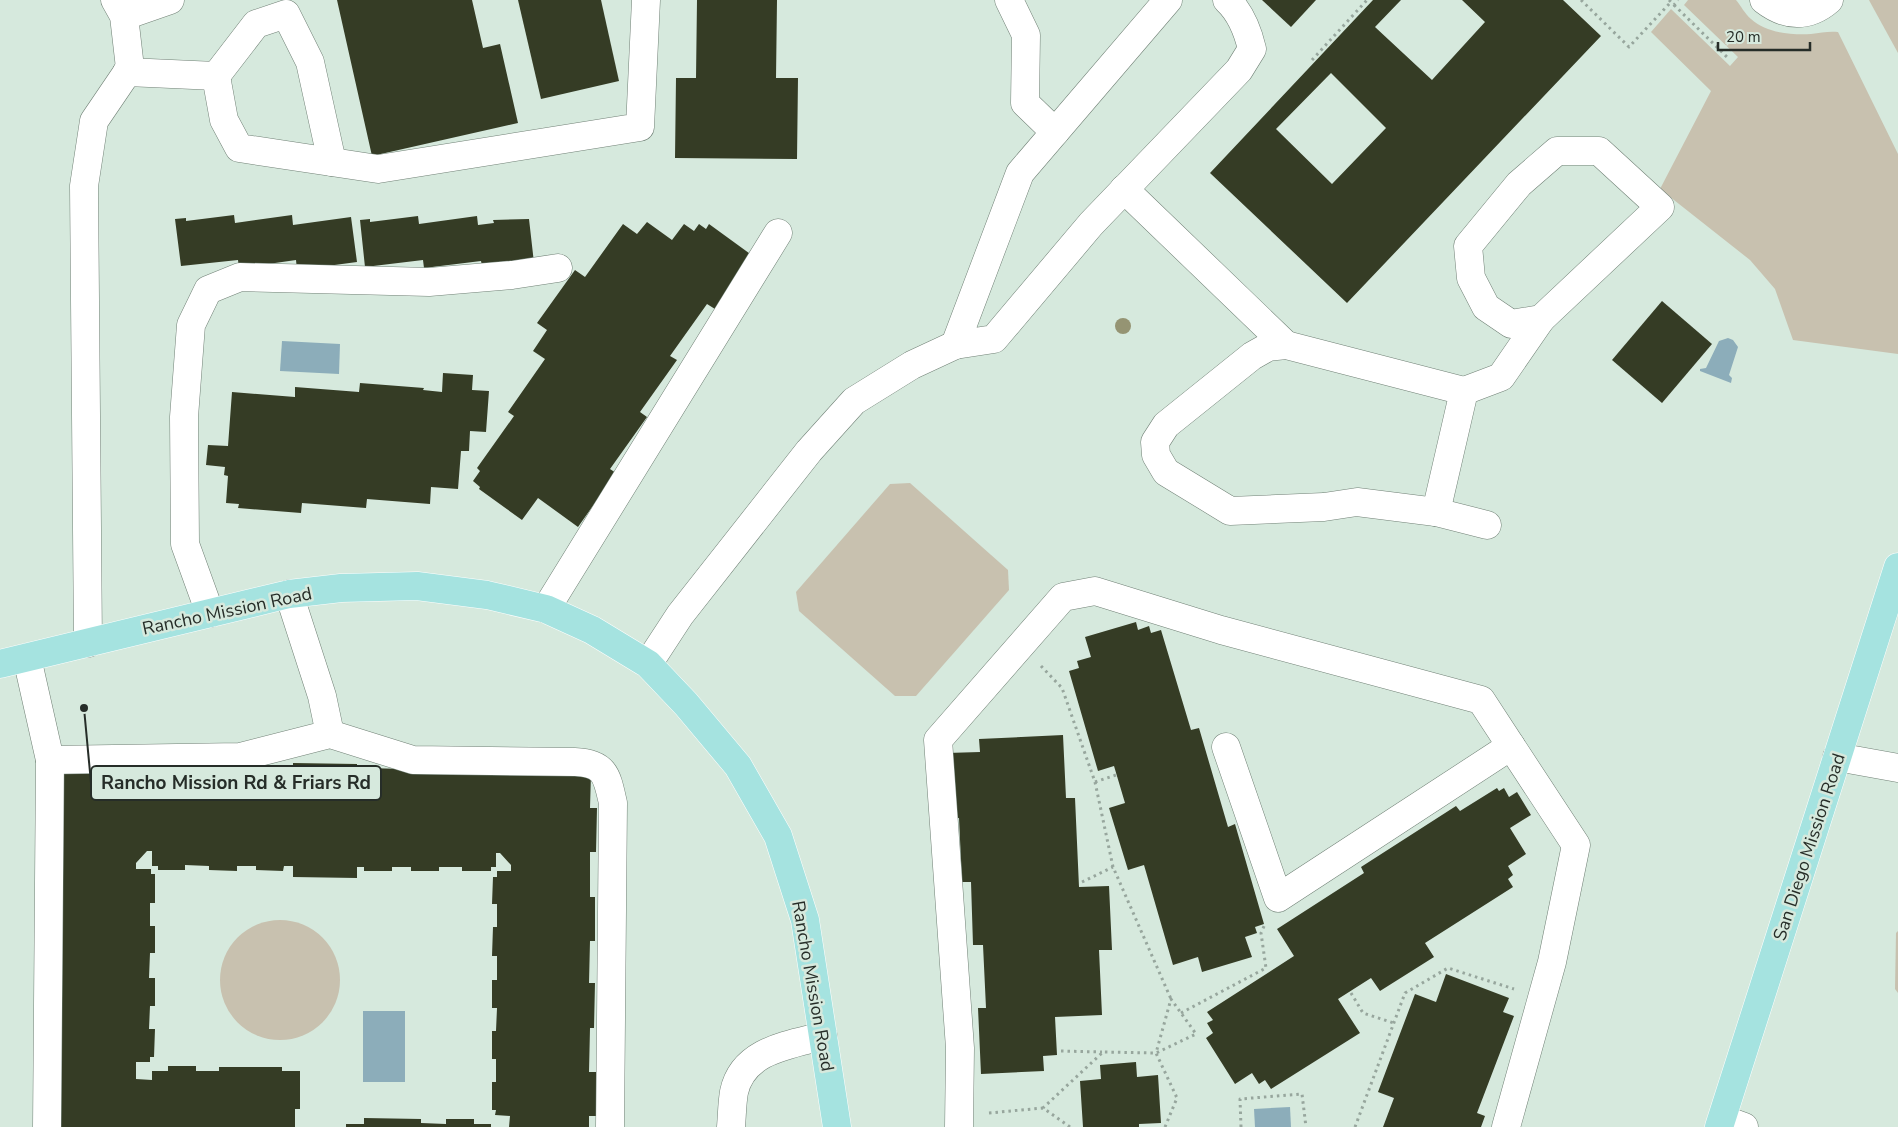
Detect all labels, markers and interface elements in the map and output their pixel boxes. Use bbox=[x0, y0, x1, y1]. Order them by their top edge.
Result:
scale bar bbox=[1718, 20, 1810, 52]
text: 20 m bbox=[1726, 27, 1761, 47]
street label: Rancho Mission Road bbox=[140, 581, 314, 641]
street label: San Diego Mission Road bbox=[1767, 750, 1851, 944]
callout: Rancho Mission Rd & Friars Rd bbox=[91, 766, 381, 800]
text: Rancho Mission Rd & Friars Rd bbox=[101, 770, 371, 796]
street label: Rancho Mission Road bbox=[786, 899, 840, 1073]

